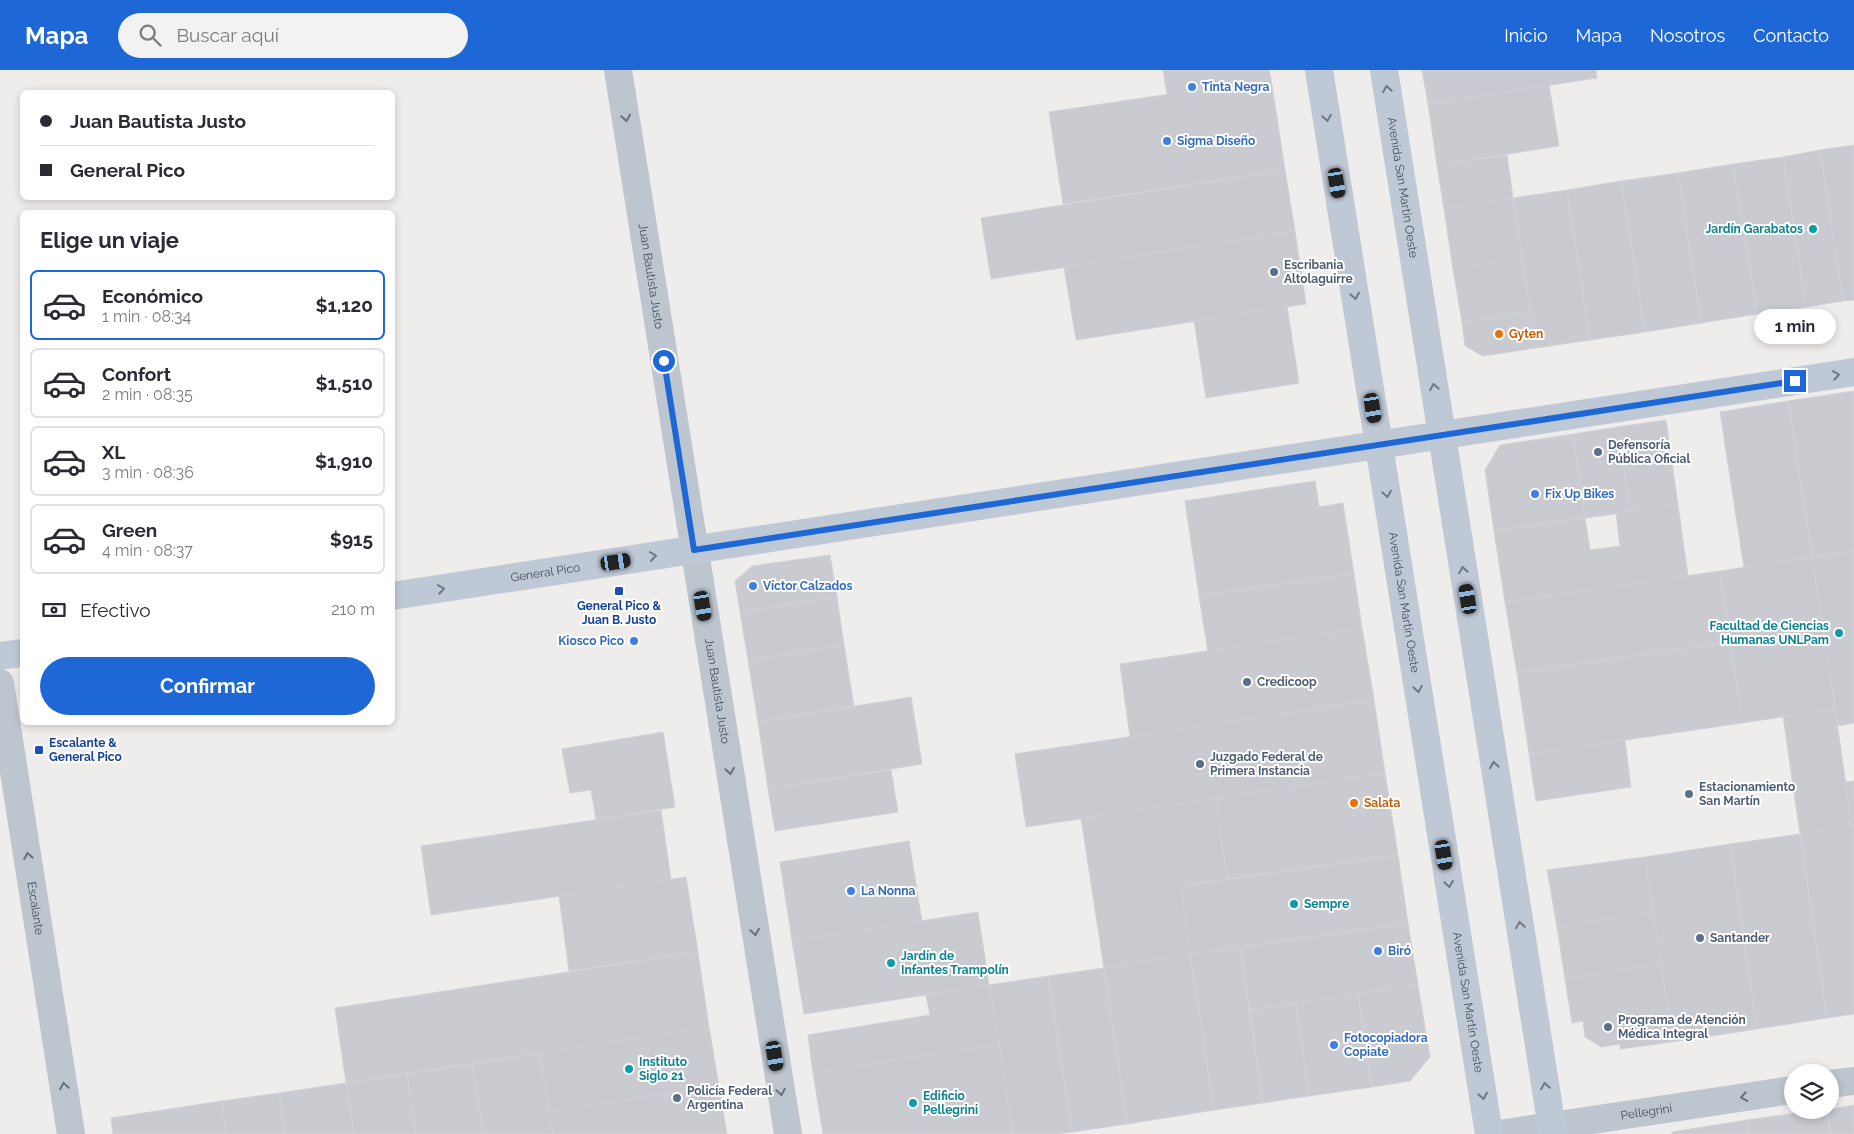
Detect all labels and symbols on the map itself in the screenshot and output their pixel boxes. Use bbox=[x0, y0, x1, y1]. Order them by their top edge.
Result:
place label: Tinta Negra bbox=[1202, 80, 1270, 94]
marker: Tinta Negra bbox=[1186, 81, 1198, 93]
one-way arrow bbox=[1382, 84, 1392, 93]
one-way arrow bbox=[620, 114, 630, 123]
one-way arrow bbox=[1321, 115, 1332, 123]
street label: Avenida San Martín Oeste bbox=[1385, 116, 1421, 259]
place label: Sigma Diseño bbox=[1177, 134, 1255, 148]
marker: Sigma Diseño bbox=[1161, 135, 1173, 147]
car bbox=[1327, 167, 1346, 199]
place label: Jardín Garabatos bbox=[1706, 222, 1803, 236]
street label: Juan Bautista Justo bbox=[636, 223, 666, 330]
marker: Jardín Garabatos bbox=[1807, 223, 1819, 235]
place label: Escribania Altolaguirre bbox=[1284, 258, 1353, 286]
marker: Escribania Altolaguirre bbox=[1268, 266, 1280, 278]
one-way arrow bbox=[1350, 292, 1360, 300]
callout: 1 min bbox=[1754, 308, 1836, 344]
place label: Gyten bbox=[1509, 327, 1543, 341]
marker: Gyten bbox=[1493, 328, 1505, 340]
route start bbox=[653, 350, 675, 372]
route end bbox=[1784, 370, 1806, 392]
one-way arrow bbox=[1831, 371, 1840, 381]
one-way arrow bbox=[1429, 383, 1440, 391]
car bbox=[1363, 392, 1382, 424]
place label: Defensoría Pública Oficial bbox=[1608, 438, 1691, 466]
marker: Defensoría Pública Oficial bbox=[1592, 446, 1604, 458]
place label: Fix Up Bikes bbox=[1545, 487, 1614, 501]
marker: Fix Up Bikes bbox=[1529, 488, 1541, 500]
one-way arrow bbox=[1381, 489, 1391, 498]
street label: Avenida San Martín Oeste bbox=[1386, 531, 1422, 674]
car bbox=[600, 552, 631, 572]
one-way arrow bbox=[649, 552, 658, 562]
street label: General Pico bbox=[509, 560, 581, 585]
one-way arrow bbox=[1458, 566, 1469, 574]
place label: Víctor Calzados bbox=[763, 579, 853, 593]
marker: Víctor Calzados bbox=[747, 580, 759, 592]
car bbox=[1458, 583, 1477, 615]
one-way arrow bbox=[437, 584, 445, 595]
marker: General Pico & Juan B. Justo bbox=[613, 585, 625, 597]
car bbox=[693, 590, 712, 622]
place label: General Pico & Juan B. Justo bbox=[577, 599, 662, 627]
place label: Facultad de Ciencias Humanas UNLPam bbox=[1710, 619, 1829, 647]
marker: Facultad de Ciencias Humanas UNLPam bbox=[1833, 627, 1845, 639]
place label: Kiosco Pico bbox=[558, 634, 624, 648]
marker: Kiosco Pico bbox=[628, 635, 640, 647]
street label: Juan Bautista Justo bbox=[702, 637, 733, 745]
place label: Credicoop bbox=[1257, 675, 1317, 689]
marker: Credicoop bbox=[1241, 676, 1253, 688]
one-way arrow bbox=[1412, 684, 1422, 693]
place label: Escalante & General Pico bbox=[49, 736, 122, 764]
marker: Escalante & General Pico bbox=[33, 744, 45, 756]
place label: Juzgado Federal de Primera Instancia bbox=[1210, 750, 1323, 778]
marker: Juzgado Federal de Primera Instancia bbox=[1194, 758, 1206, 770]
one-way arrow bbox=[1489, 761, 1500, 769]
one-way arrow bbox=[724, 767, 734, 775]
place label: Estacionamiento San Martín bbox=[1699, 780, 1795, 808]
marker: Estacionamiento San Martín bbox=[1683, 788, 1695, 800]
place label: Salata bbox=[1364, 796, 1400, 810]
marker: Salata bbox=[1348, 797, 1360, 809]
car bbox=[1434, 839, 1453, 871]
one-way arrow bbox=[23, 852, 33, 861]
street label: Escalante bbox=[24, 880, 47, 936]
one-way arrow bbox=[1443, 880, 1454, 888]
place label: La Nonna bbox=[861, 884, 916, 898]
marker: La Nonna bbox=[845, 885, 857, 897]
place label: Sempre bbox=[1304, 897, 1349, 911]
marker: Sempre bbox=[1288, 898, 1300, 910]
one-way arrow bbox=[1515, 921, 1525, 930]
one-way arrow bbox=[750, 927, 760, 936]
street label: Avenida San Martín Oeste bbox=[1450, 931, 1486, 1074]
place label: Santander bbox=[1710, 931, 1770, 945]
marker: Santander bbox=[1694, 932, 1706, 944]
place label: Biró bbox=[1388, 944, 1411, 958]
marker: Biró bbox=[1372, 945, 1384, 957]
place label: Jardín de Infantes Trampolín bbox=[901, 949, 1009, 977]
marker: Jardín de Infantes Trampolín bbox=[885, 957, 897, 969]
place label: Programa de Atención Médica Integral bbox=[1618, 1013, 1746, 1041]
marker: Programa de Atención Médica Integral bbox=[1602, 1021, 1614, 1033]
place label: Fotocopiadora Copiate bbox=[1344, 1031, 1428, 1059]
marker: Fotocopiadora Copiate bbox=[1328, 1039, 1340, 1051]
car bbox=[765, 1040, 784, 1072]
place label: Instituto Siglo 21 bbox=[639, 1055, 687, 1083]
marker: Instituto Siglo 21 bbox=[623, 1063, 635, 1075]
one-way arrow bbox=[59, 1081, 70, 1089]
one-way arrow bbox=[1541, 1081, 1551, 1090]
place label: Policía Federal Argentina bbox=[687, 1084, 772, 1112]
one-way arrow bbox=[775, 1088, 786, 1096]
place label: Edificio Pellegrini bbox=[923, 1089, 978, 1117]
marker: Policía Federal Argentina bbox=[671, 1092, 683, 1104]
one-way arrow bbox=[1477, 1092, 1487, 1100]
one-way arrow bbox=[1740, 1092, 1749, 1102]
marker: Edificio Pellegrini bbox=[907, 1097, 919, 1109]
street label: Pellegrini bbox=[1620, 1101, 1673, 1123]

